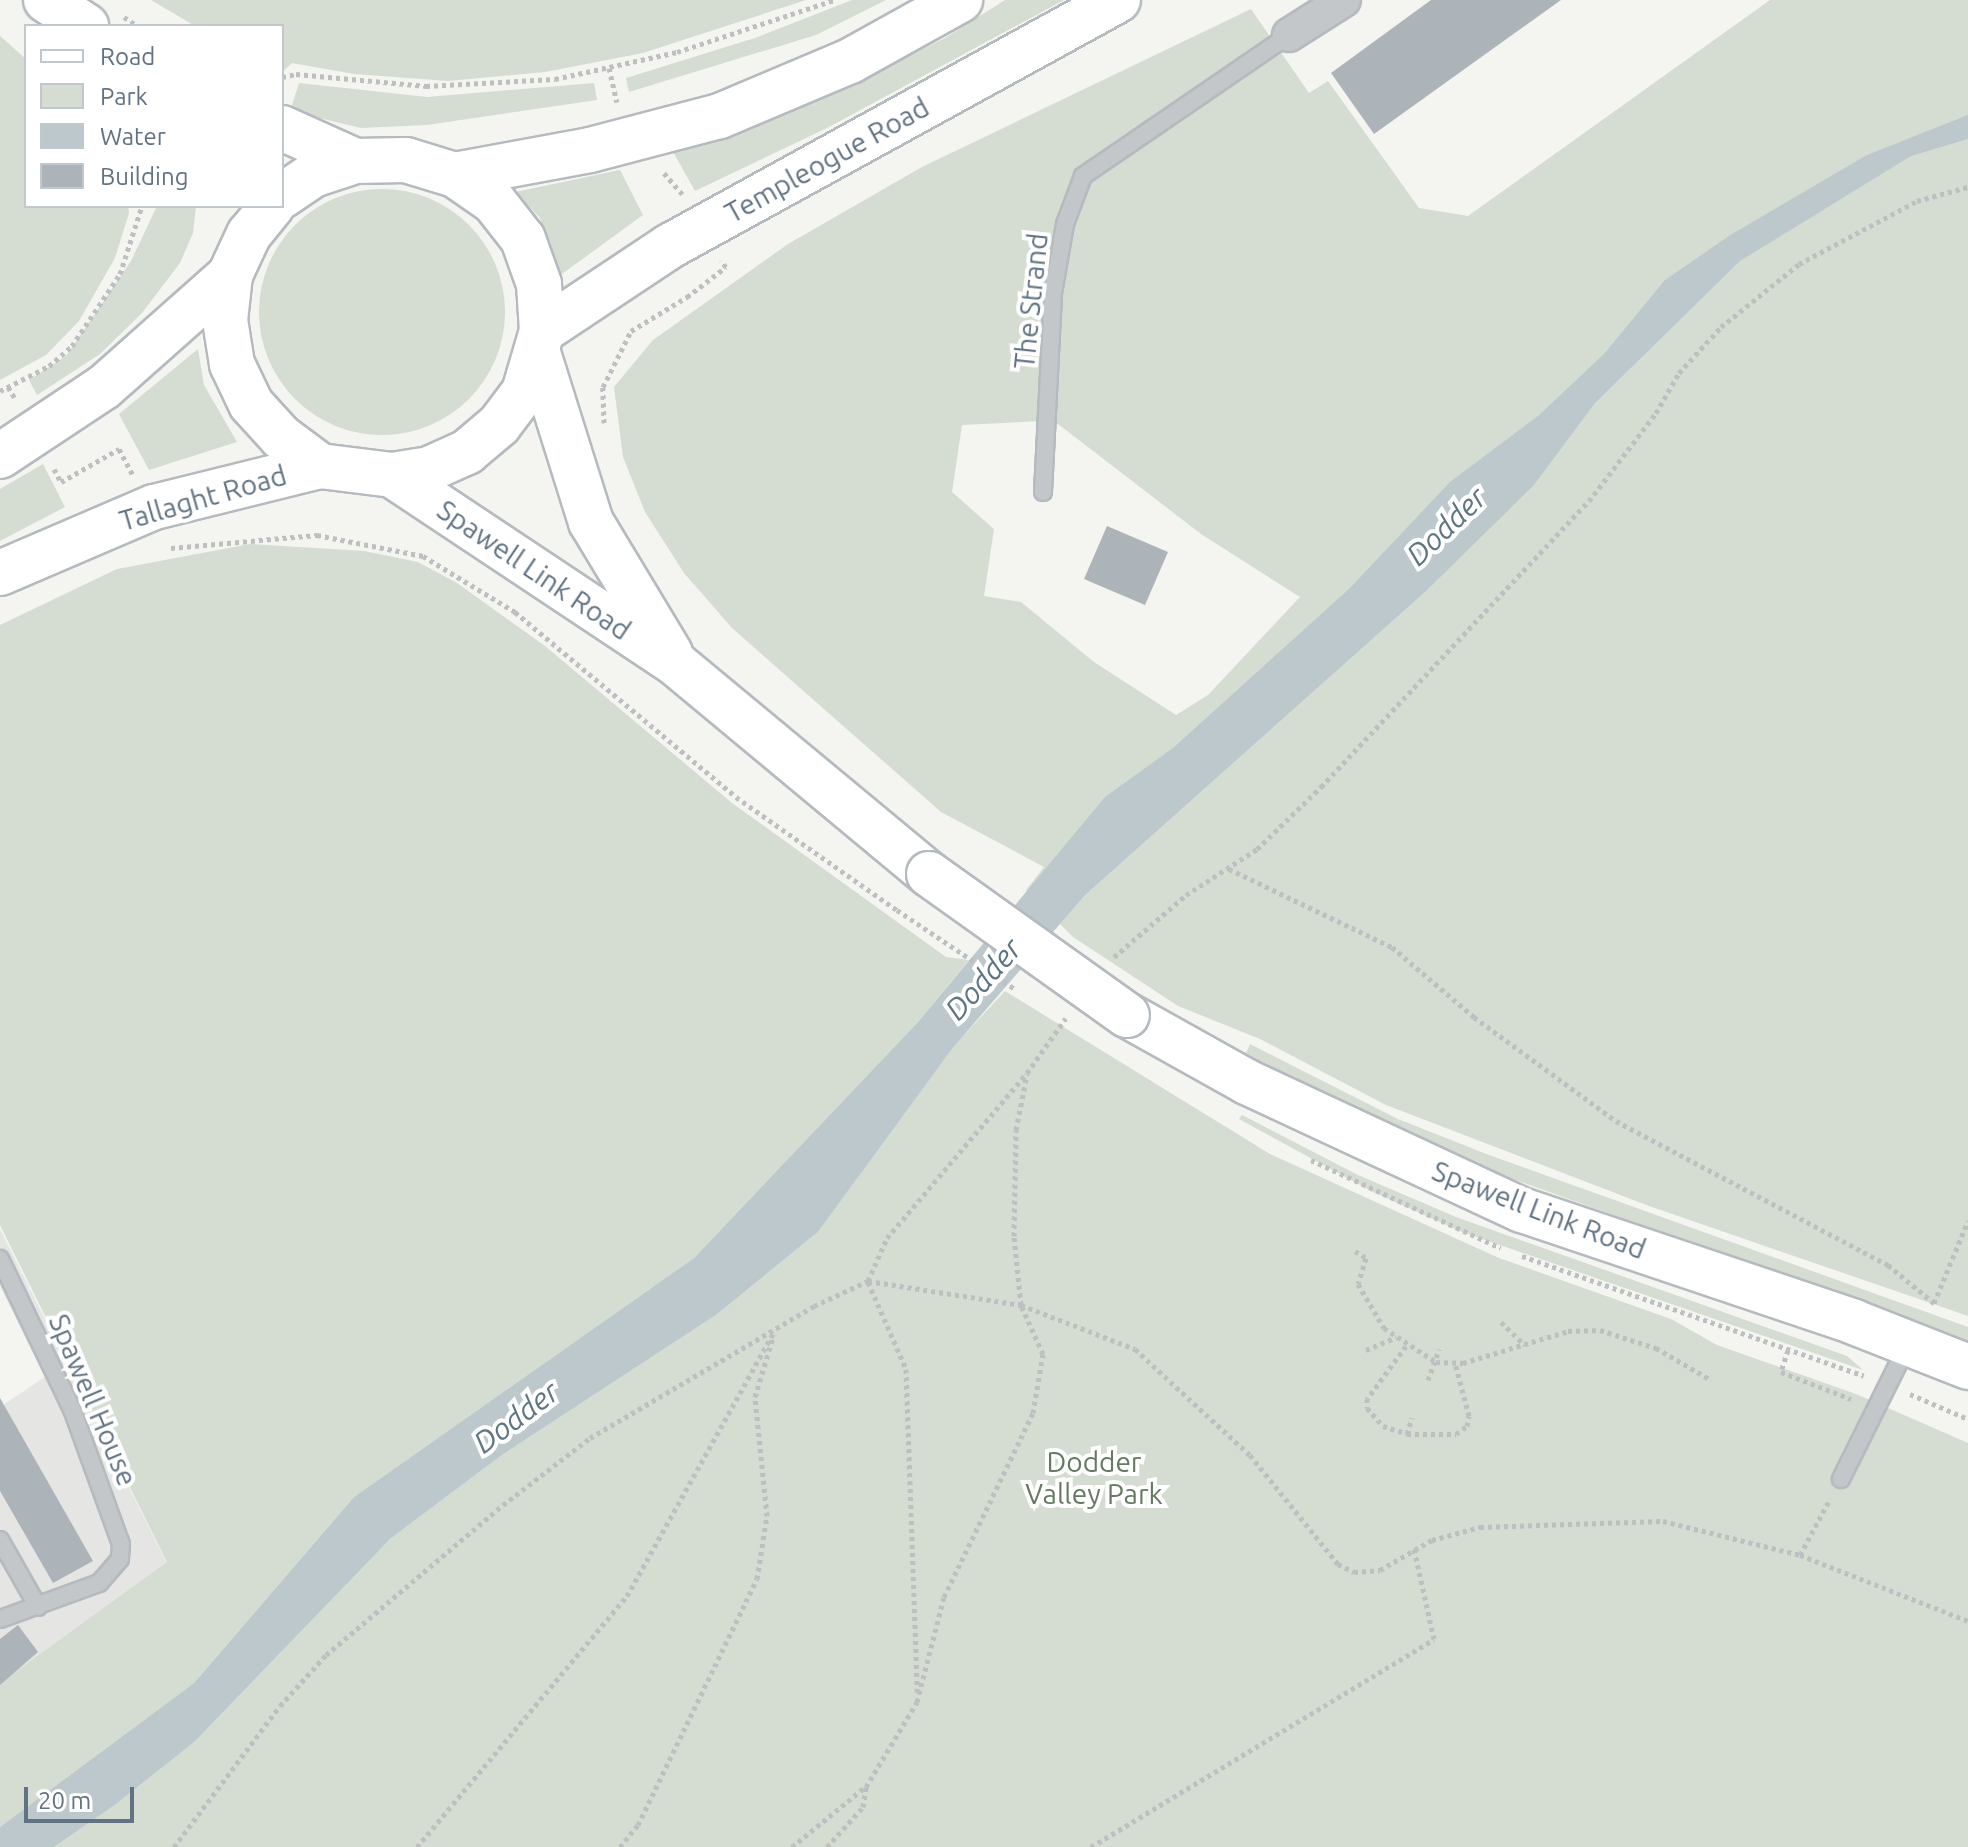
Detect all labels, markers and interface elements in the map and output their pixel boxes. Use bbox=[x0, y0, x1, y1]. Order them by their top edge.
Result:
legend bbox=[24, 24, 284, 208]
text: Road bbox=[100, 43, 155, 70]
text: Park bbox=[100, 83, 148, 110]
street label: Templeogue Road bbox=[719, 90, 935, 230]
text: Water bbox=[100, 123, 166, 150]
text: Building bbox=[100, 163, 188, 190]
street label: The Strand bbox=[1007, 231, 1055, 371]
street label: Tallaght Road bbox=[116, 458, 290, 538]
water label: Dodder bbox=[1399, 479, 1493, 573]
street label: Spawell Link Road bbox=[431, 493, 637, 647]
water label: Dodder bbox=[937, 931, 1029, 1027]
street label: Spawell Link Road bbox=[1428, 1154, 1650, 1266]
street label: Spawell House bbox=[42, 1309, 144, 1491]
water label: Dodder bbox=[466, 1373, 566, 1461]
park label: Dodder Valley Park bbox=[1025, 1445, 1163, 1511]
scale bar bbox=[28, 1771, 138, 1821]
text: 20 m bbox=[38, 1787, 91, 1814]

